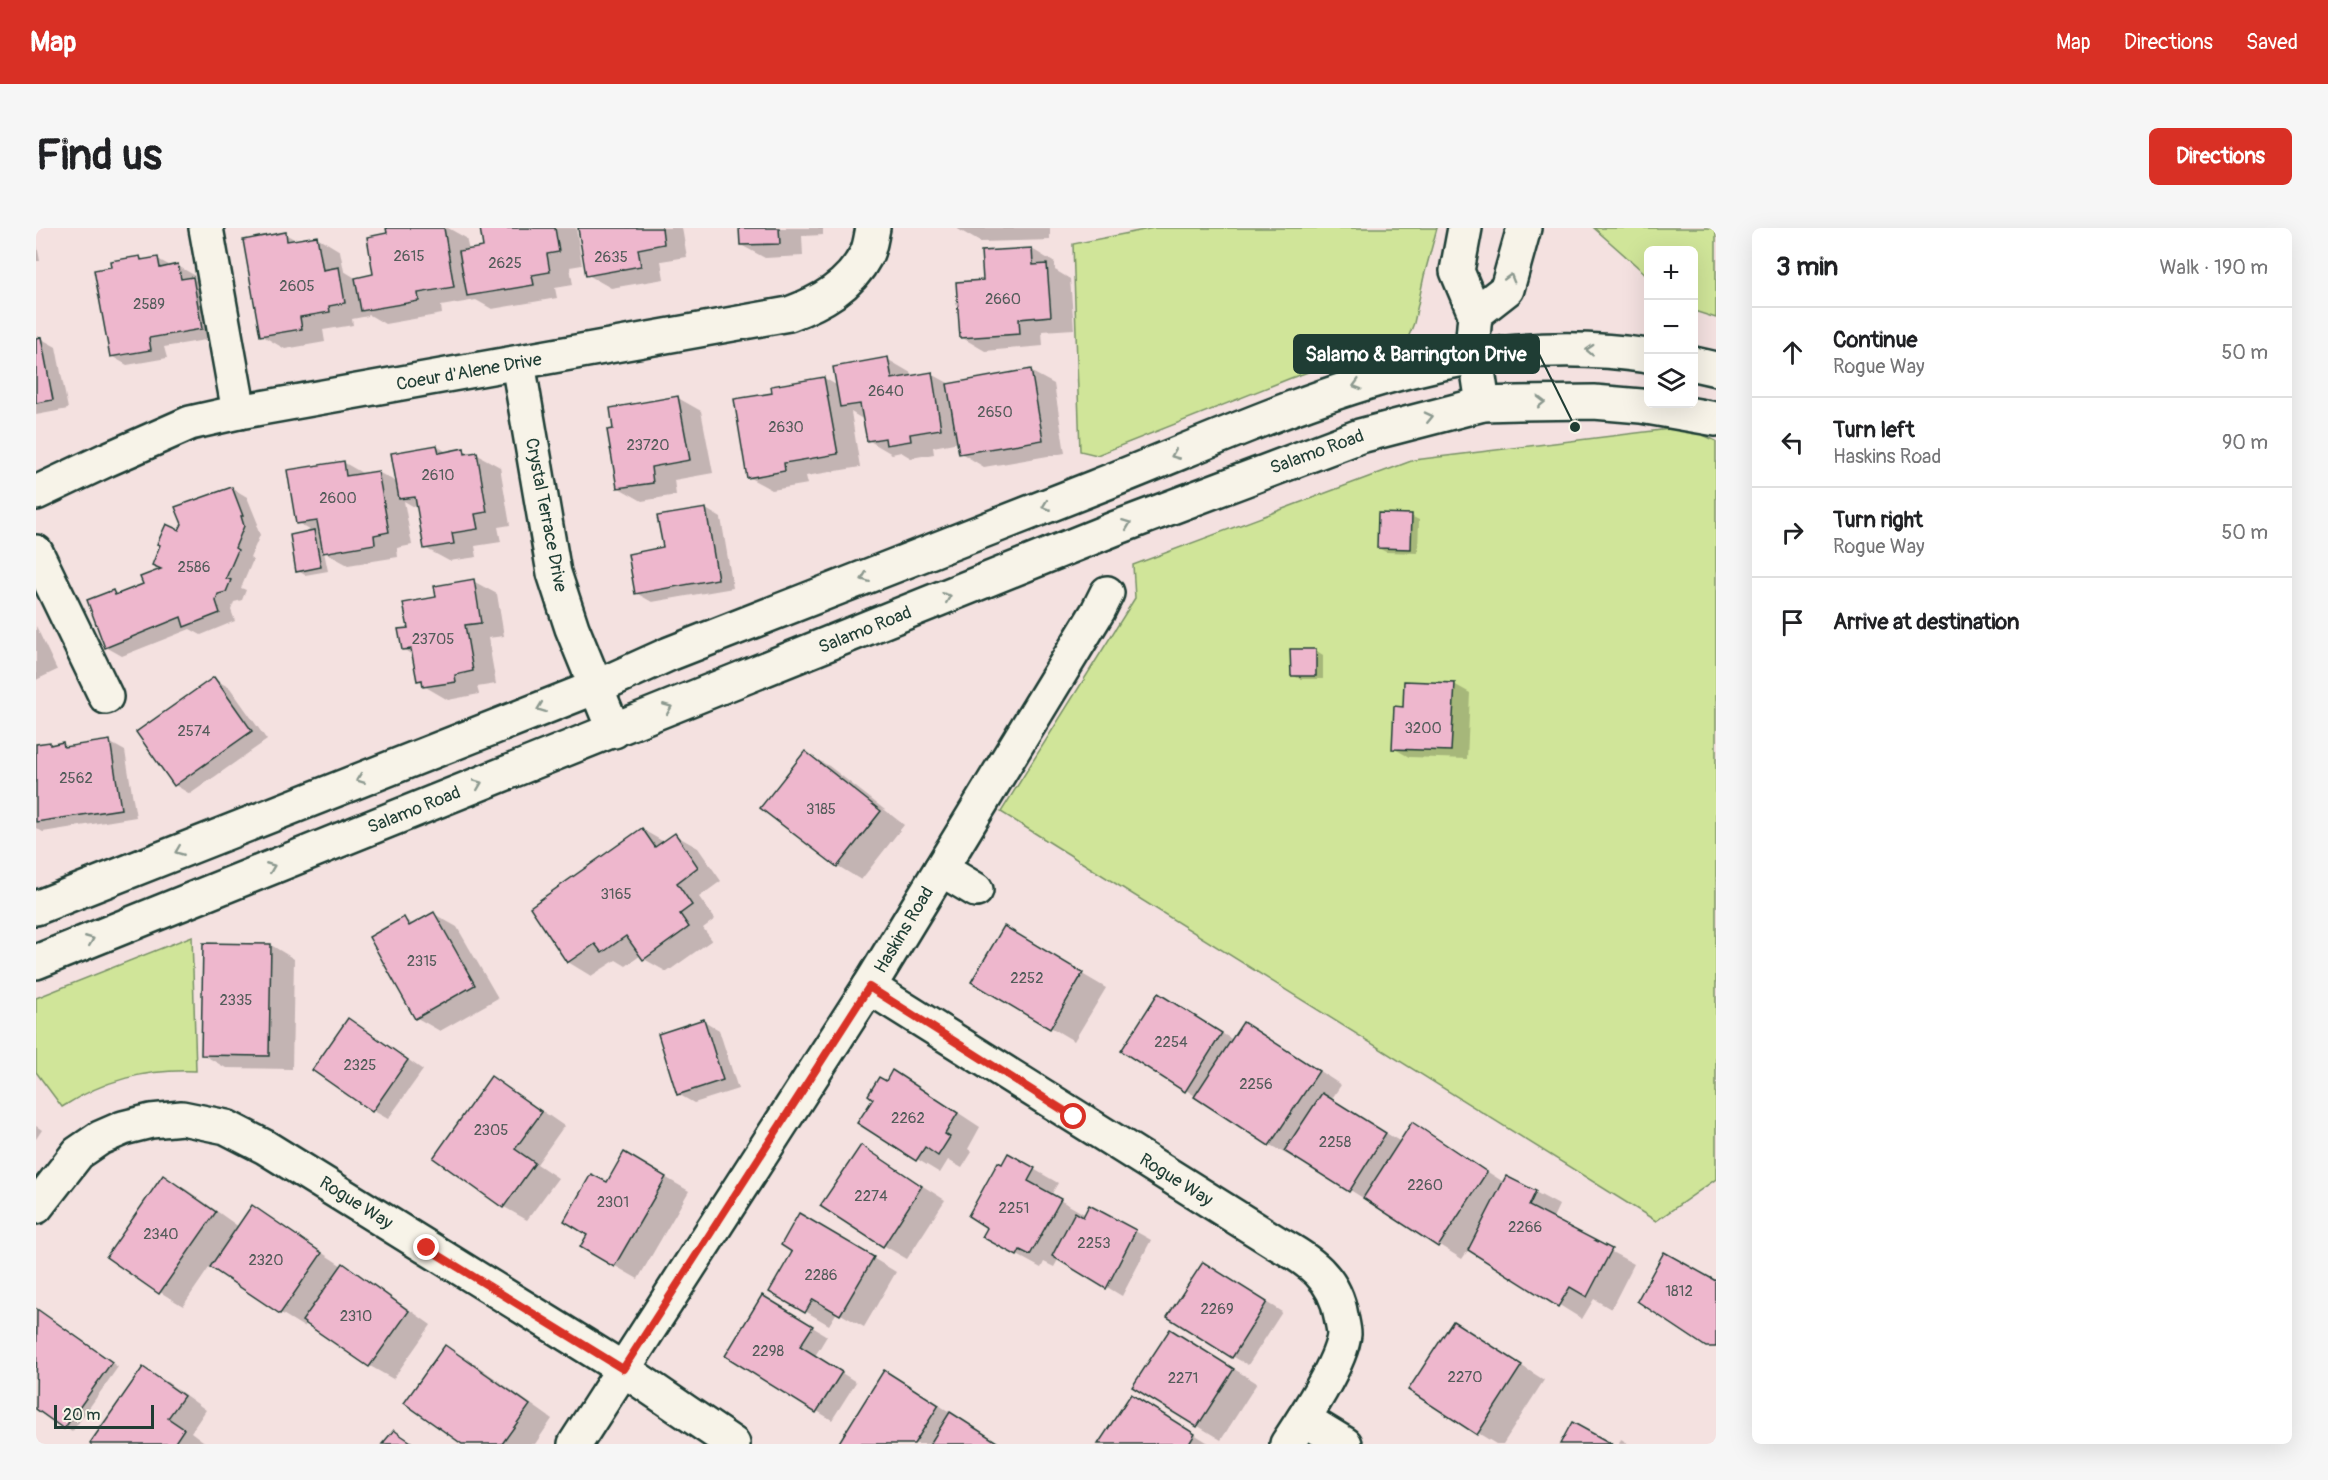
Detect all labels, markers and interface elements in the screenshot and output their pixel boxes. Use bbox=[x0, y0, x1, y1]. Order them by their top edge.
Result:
text: Map bbox=[30, 25, 76, 60]
text: Map bbox=[2056, 29, 2091, 56]
text: Directions bbox=[2124, 29, 2213, 56]
text: Saved bbox=[2246, 29, 2298, 56]
button: Directions bbox=[2149, 128, 2292, 185]
text: Find us bbox=[36, 130, 162, 182]
map controls bbox=[1644, 246, 1698, 408]
button: + bbox=[1644, 246, 1698, 300]
house number: 2615 bbox=[393, 247, 425, 266]
house number: 2635 bbox=[594, 248, 628, 267]
text: 3 min bbox=[1776, 251, 1838, 283]
house number: 2625 bbox=[488, 254, 522, 273]
text: Walk · 190 m bbox=[2160, 255, 2268, 280]
one-way arrow bbox=[1503, 273, 1515, 284]
house number: 2605 bbox=[279, 277, 315, 296]
house number: 2660 bbox=[985, 290, 1021, 309]
house number: 2589 bbox=[133, 295, 165, 314]
button: − bbox=[1644, 300, 1698, 354]
text: Continue bbox=[1833, 326, 1917, 354]
callout: Salamo & Barrington Drive bbox=[1294, 335, 1539, 373]
icon: ahead bbox=[1776, 336, 1809, 369]
text: 50 m bbox=[2221, 340, 2268, 365]
text: Salamo & Barrington Drive bbox=[1305, 342, 1528, 367]
one-way arrow bbox=[1586, 344, 1595, 357]
street label: Coeur d'Alene Drive bbox=[394, 348, 544, 396]
button: layers bbox=[1644, 354, 1698, 408]
text: Rogue Way bbox=[1833, 354, 1925, 379]
one-way arrow bbox=[1352, 378, 1363, 390]
house number: 2640 bbox=[868, 382, 904, 401]
one-way arrow bbox=[1537, 396, 1546, 408]
house number: 2650 bbox=[977, 403, 1013, 422]
one-way arrow bbox=[1423, 412, 1433, 425]
text: Turn left bbox=[1833, 416, 1915, 444]
house number: 2630 bbox=[768, 418, 804, 437]
street label: Salamo Road bbox=[1267, 424, 1367, 480]
icon: left bbox=[1776, 426, 1809, 459]
text: 90 m bbox=[2222, 430, 2268, 455]
street label: Crystal Terrace Drive bbox=[520, 436, 572, 594]
house number: 23720 bbox=[627, 436, 669, 455]
text: Haskins Road bbox=[1833, 444, 1941, 469]
one-way arrow bbox=[1170, 448, 1181, 460]
house number: 2610 bbox=[421, 466, 455, 485]
house number: 2600 bbox=[319, 489, 357, 508]
one-way arrow bbox=[1041, 499, 1052, 512]
text: Turn right bbox=[1833, 506, 1923, 534]
icon: right bbox=[1776, 516, 1809, 549]
one-way arrow bbox=[1121, 519, 1132, 531]
text: 50 m bbox=[2221, 520, 2268, 545]
text: Rogue Way bbox=[1833, 534, 1925, 559]
house number: 2586 bbox=[178, 558, 210, 577]
one-way arrow bbox=[860, 570, 870, 583]
one-way arrow bbox=[940, 592, 951, 604]
street label: Salamo Road bbox=[815, 601, 915, 659]
icon: arrive bbox=[1776, 606, 1809, 639]
text: Arrive at destination bbox=[1833, 608, 2019, 636]
house number: 23705 bbox=[412, 630, 454, 649]
one-way arrow bbox=[537, 701, 548, 713]
one-way arrow bbox=[662, 703, 673, 715]
house number: 3200 bbox=[1404, 719, 1442, 738]
house number: 2574 bbox=[177, 722, 211, 741]
house number: 2562 bbox=[59, 769, 93, 788]
one-way arrow bbox=[355, 772, 366, 784]
one-way arrow bbox=[472, 779, 483, 792]
street label: Salamo Road bbox=[364, 781, 464, 839]
house number: 3185 bbox=[806, 800, 836, 819]
one-way arrow bbox=[174, 844, 185, 856]
one-way arrow bbox=[265, 862, 276, 874]
street label: Haskins Road bbox=[869, 882, 939, 978]
house number: 3165 bbox=[600, 885, 632, 904]
one-way arrow bbox=[84, 935, 95, 947]
house number: 2315 bbox=[407, 952, 437, 971]
house number: 2252 bbox=[1010, 969, 1044, 988]
house number: 2335 bbox=[220, 991, 252, 1010]
house number: 2254 bbox=[1154, 1033, 1188, 1052]
house number: 2325 bbox=[344, 1056, 376, 1075]
house number: 2256 bbox=[1239, 1075, 1273, 1094]
route start bbox=[1060, 1103, 1086, 1129]
house number: 2262 bbox=[891, 1109, 925, 1128]
house number: 2305 bbox=[474, 1121, 508, 1140]
house number: 2258 bbox=[1319, 1133, 1352, 1152]
street label: Rogue Way bbox=[1135, 1148, 1217, 1212]
street label: Rogue Way bbox=[315, 1171, 397, 1235]
house number: 2260 bbox=[1407, 1176, 1443, 1195]
house number: 2274 bbox=[854, 1187, 888, 1206]
house number: 2301 bbox=[597, 1193, 629, 1212]
house number: 2251 bbox=[999, 1199, 1029, 1218]
house number: 2266 bbox=[1508, 1218, 1542, 1237]
house number: 2340 bbox=[143, 1225, 179, 1244]
route end bbox=[413, 1234, 439, 1260]
house number: 2253 bbox=[1077, 1234, 1111, 1253]
house number: 2320 bbox=[249, 1251, 283, 1270]
house number: 2286 bbox=[804, 1266, 838, 1285]
house number: 1812 bbox=[1665, 1282, 1693, 1301]
house number: 2269 bbox=[1200, 1300, 1234, 1319]
house number: 2310 bbox=[340, 1307, 372, 1326]
house number: 2298 bbox=[752, 1342, 784, 1361]
house number: 2270 bbox=[1448, 1368, 1482, 1387]
house number: 2271 bbox=[1168, 1369, 1198, 1388]
scale bar bbox=[54, 1402, 154, 1430]
text: 20 m bbox=[63, 1405, 101, 1425]

